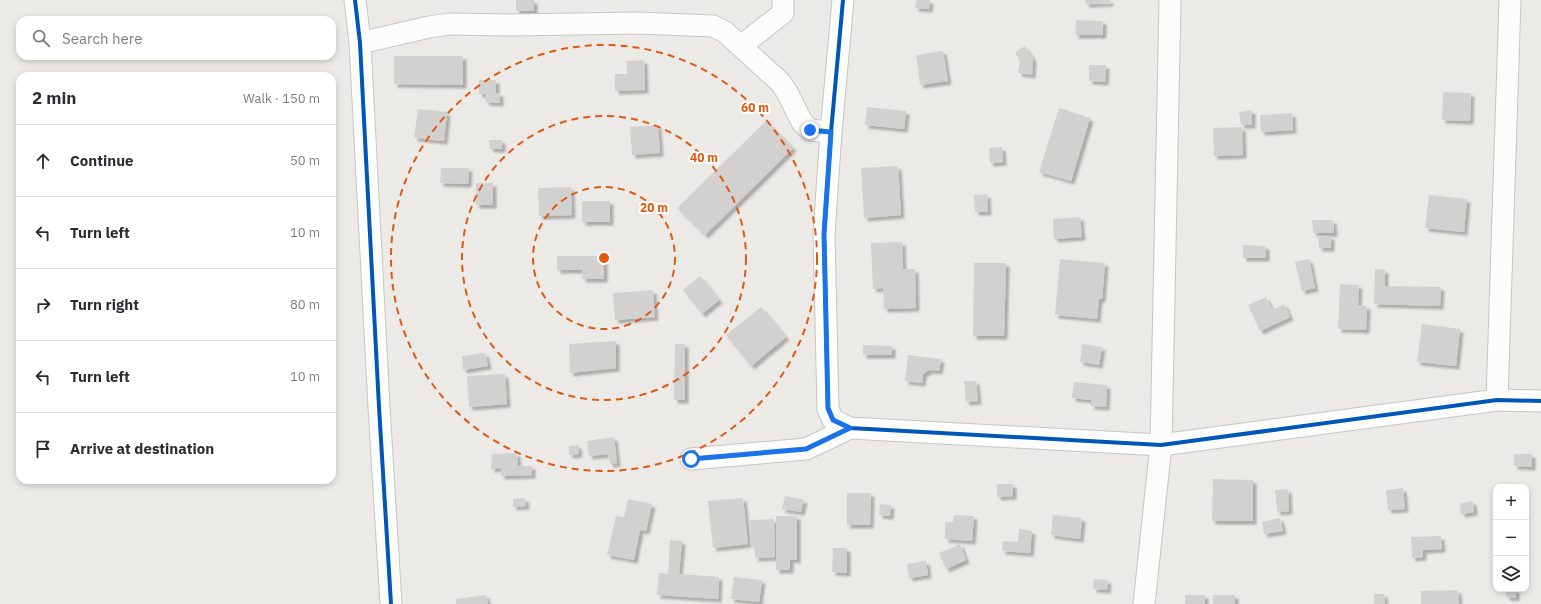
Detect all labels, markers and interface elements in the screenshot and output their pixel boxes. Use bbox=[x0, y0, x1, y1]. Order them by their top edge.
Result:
search box bbox=[16, 16, 336, 60]
icon: search bbox=[30, 27, 52, 49]
text: Search here bbox=[62, 29, 142, 48]
text: 2 min bbox=[32, 87, 76, 109]
text: Walk · 150 m bbox=[243, 90, 320, 107]
text: 60 m bbox=[741, 100, 769, 115]
route end bbox=[801, 121, 819, 139]
icon: ahead bbox=[32, 150, 54, 172]
text: 40 m bbox=[690, 150, 718, 165]
text: Continue bbox=[70, 151, 134, 170]
text: 50 m bbox=[290, 152, 320, 169]
text: 20 m bbox=[640, 200, 668, 215]
icon: left bbox=[32, 222, 54, 244]
text: Turn left bbox=[70, 223, 130, 242]
text: 10 m bbox=[290, 224, 320, 241]
centre of rings bbox=[597, 251, 611, 265]
icon: right bbox=[32, 294, 54, 316]
text: Turn right bbox=[70, 295, 139, 314]
text: 80 m bbox=[290, 296, 320, 313]
icon: left bbox=[32, 366, 54, 388]
text: Turn left bbox=[70, 367, 130, 386]
text: 10 m bbox=[290, 368, 320, 385]
icon: arrive bbox=[32, 438, 54, 460]
text: Arrive at destination bbox=[70, 439, 214, 458]
route start bbox=[682, 450, 700, 468]
map controls bbox=[1493, 484, 1529, 592]
button: + bbox=[1493, 484, 1529, 520]
button: − bbox=[1493, 520, 1529, 556]
button: layers bbox=[1493, 556, 1529, 592]

